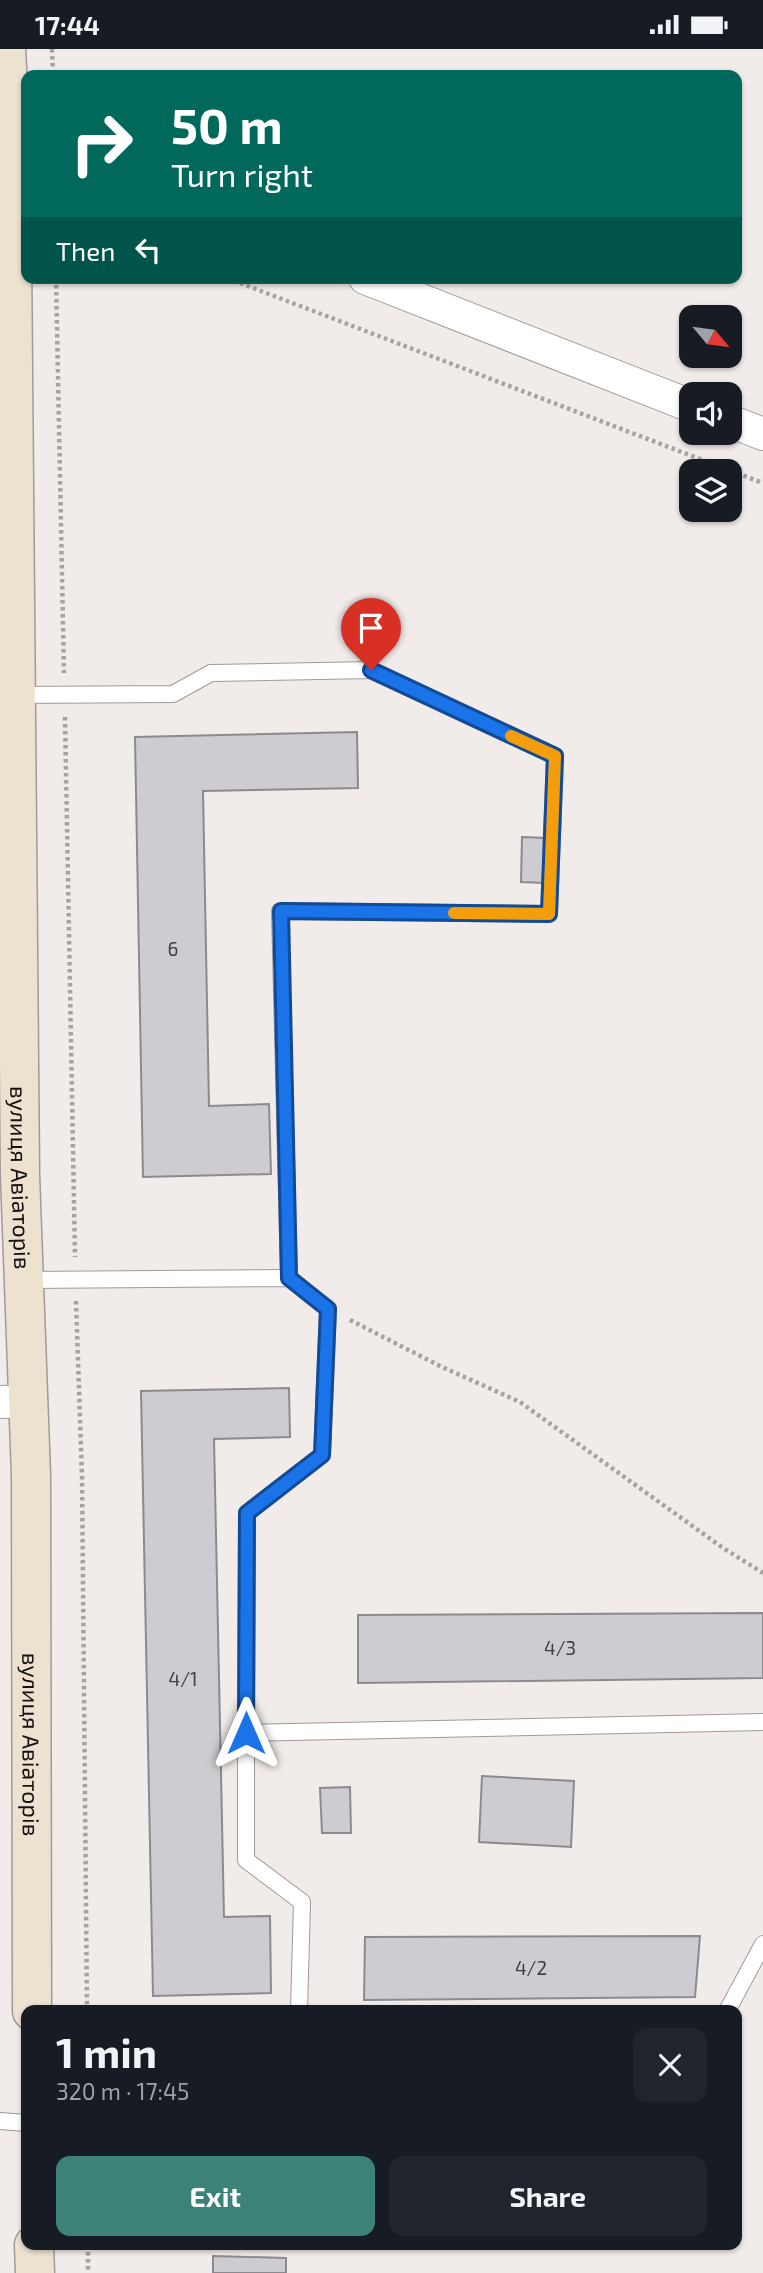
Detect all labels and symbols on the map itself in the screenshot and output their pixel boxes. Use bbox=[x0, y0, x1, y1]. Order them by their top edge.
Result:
north arrow bbox=[679, 305, 742, 367]
pin bbox=[341, 598, 401, 670]
house number: 6 bbox=[168, 937, 178, 960]
street label: вулиця Авіаторів bbox=[4, 1086, 37, 1270]
house number: 4/3 bbox=[544, 1636, 576, 1659]
street label: вулиця Авіаторів bbox=[16, 1653, 46, 1836]
house number: 4/1 bbox=[168, 1667, 198, 1690]
position arrow bbox=[209, 1696, 283, 1770]
house number: 4/2 bbox=[515, 1956, 547, 1979]

